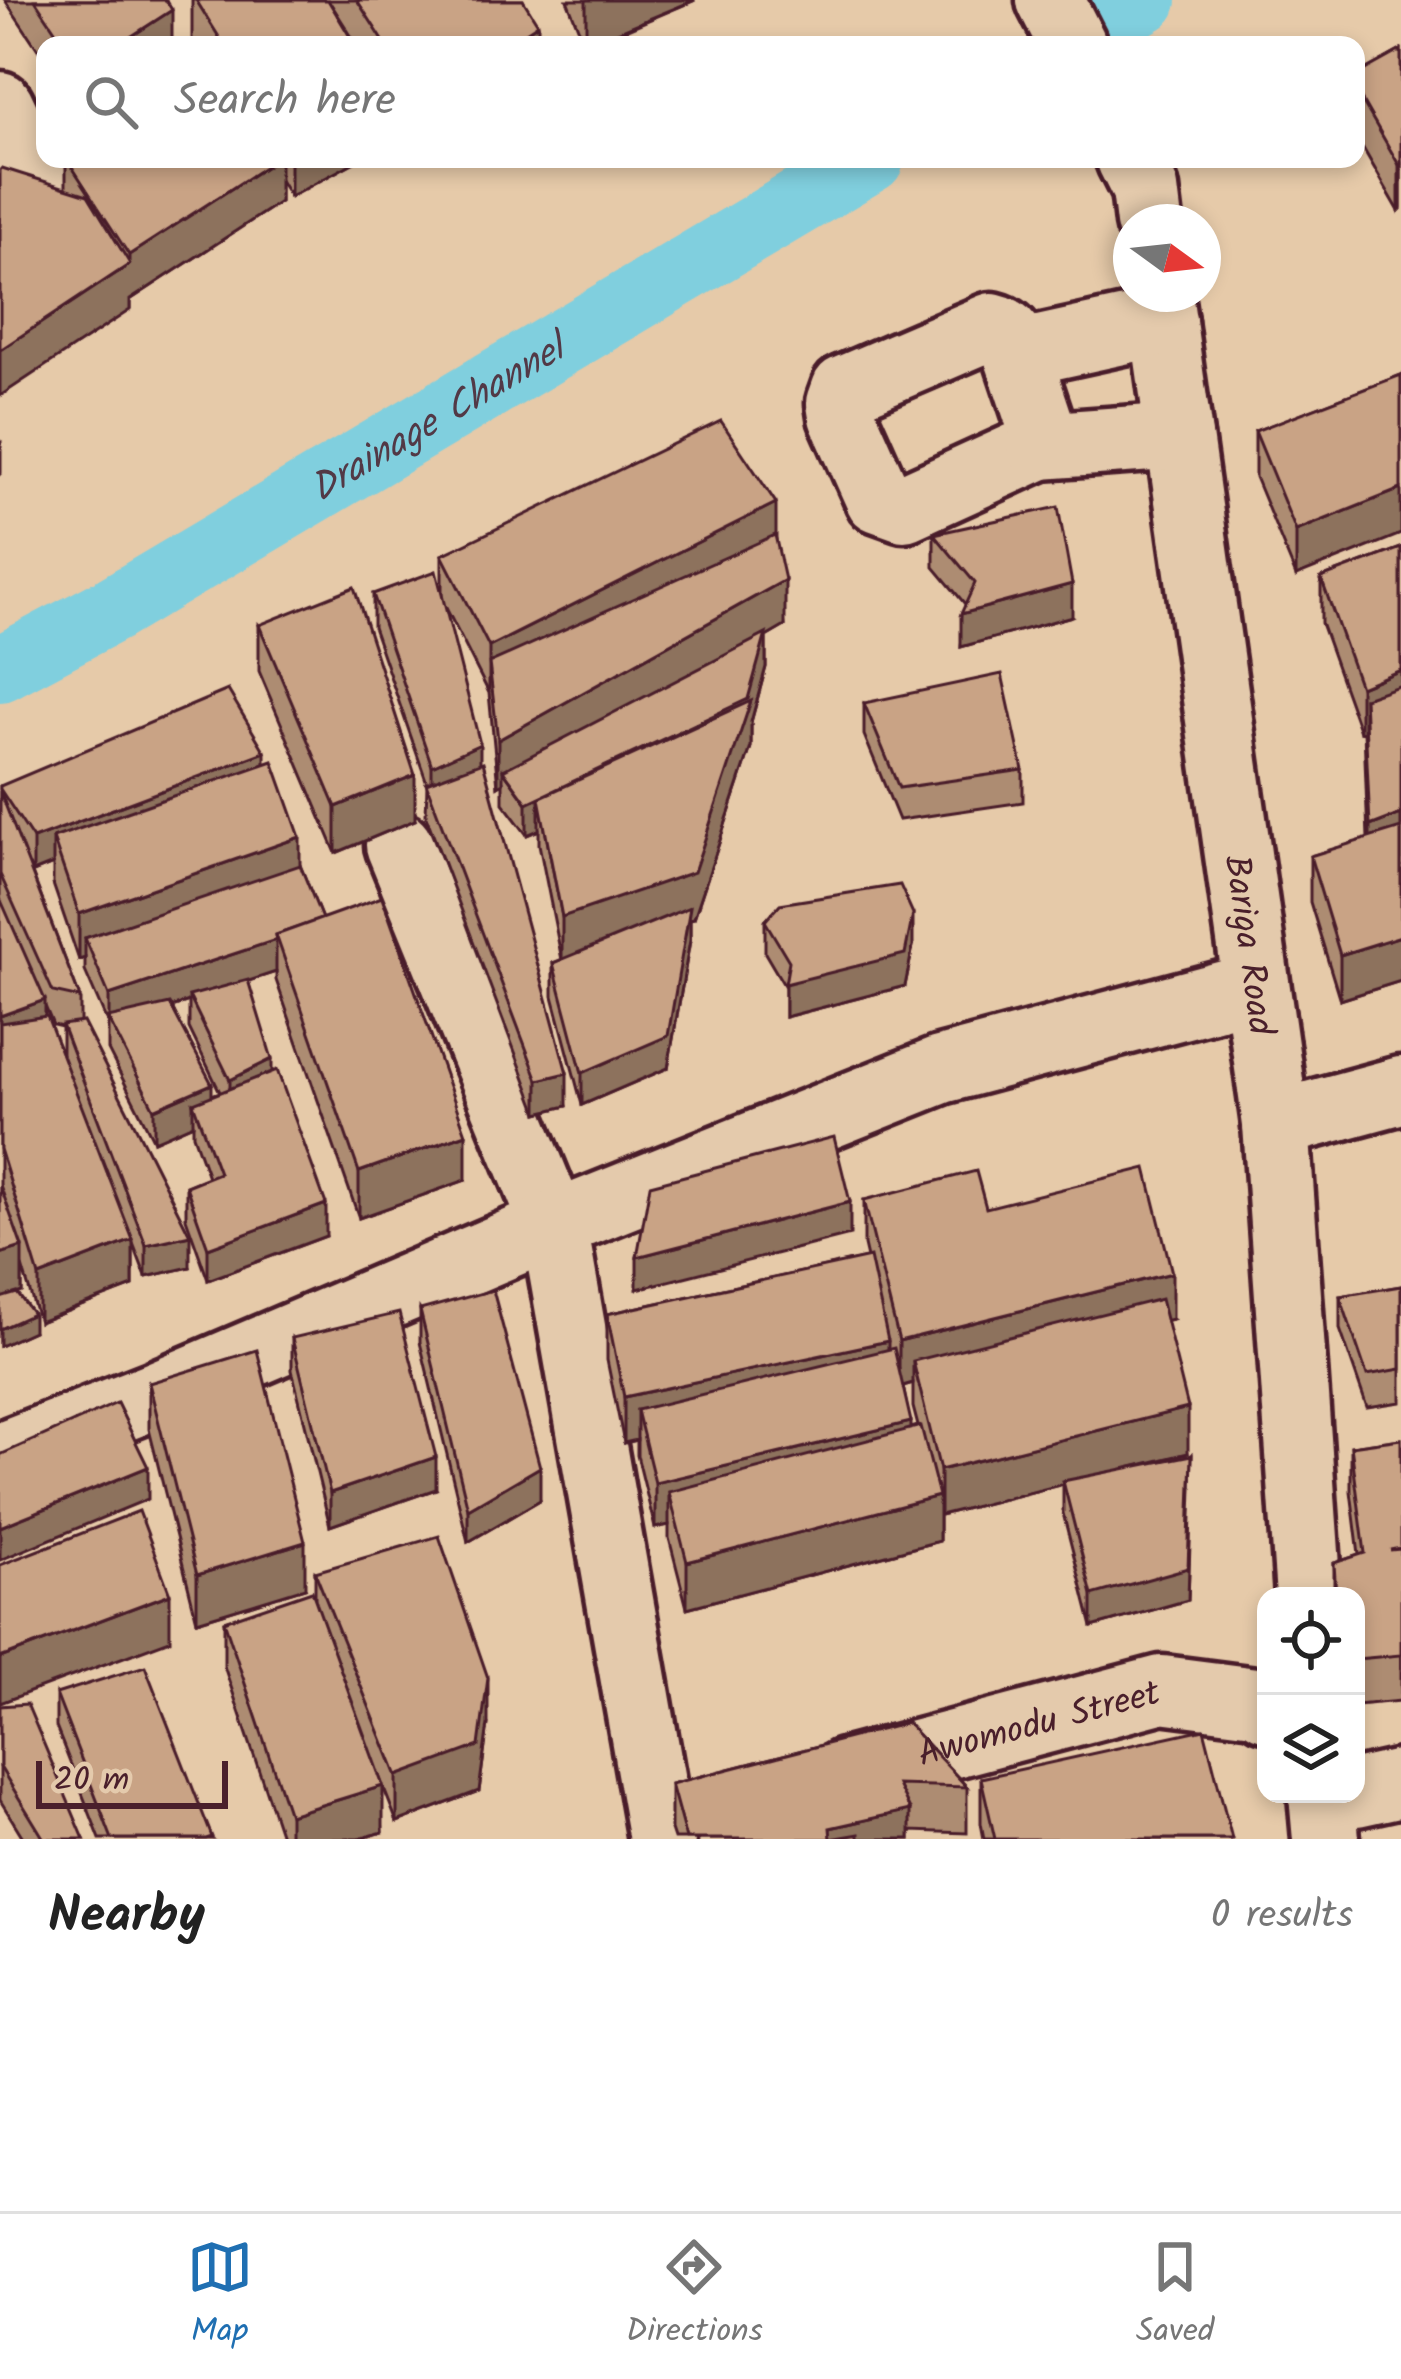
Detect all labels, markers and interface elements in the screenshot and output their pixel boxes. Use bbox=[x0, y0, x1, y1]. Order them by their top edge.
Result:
search box bbox=[36, 36, 1365, 168]
text: Search here bbox=[174, 66, 396, 138]
icon: search bbox=[78, 69, 144, 135]
north arrow bbox=[1113, 204, 1221, 312]
water label: Drainage Channel bbox=[299, 317, 584, 521]
street label: Bariga Road bbox=[1206, 851, 1288, 1040]
map controls bbox=[1257, 1587, 1365, 1803]
button: locate bbox=[1257, 1587, 1365, 1695]
street label: Awomodu Street bbox=[912, 1665, 1168, 1784]
button: layers bbox=[1257, 1695, 1365, 1803]
scale bar bbox=[36, 1755, 228, 1808]
text: 20 m bbox=[54, 1755, 129, 1808]
text: Nearby bbox=[48, 1877, 205, 1958]
text: 0 results bbox=[1211, 1886, 1353, 1948]
tab: Map bbox=[187, 2234, 253, 2359]
tab: Directions bbox=[626, 2234, 763, 2359]
tab: Saved bbox=[1136, 2234, 1214, 2359]

